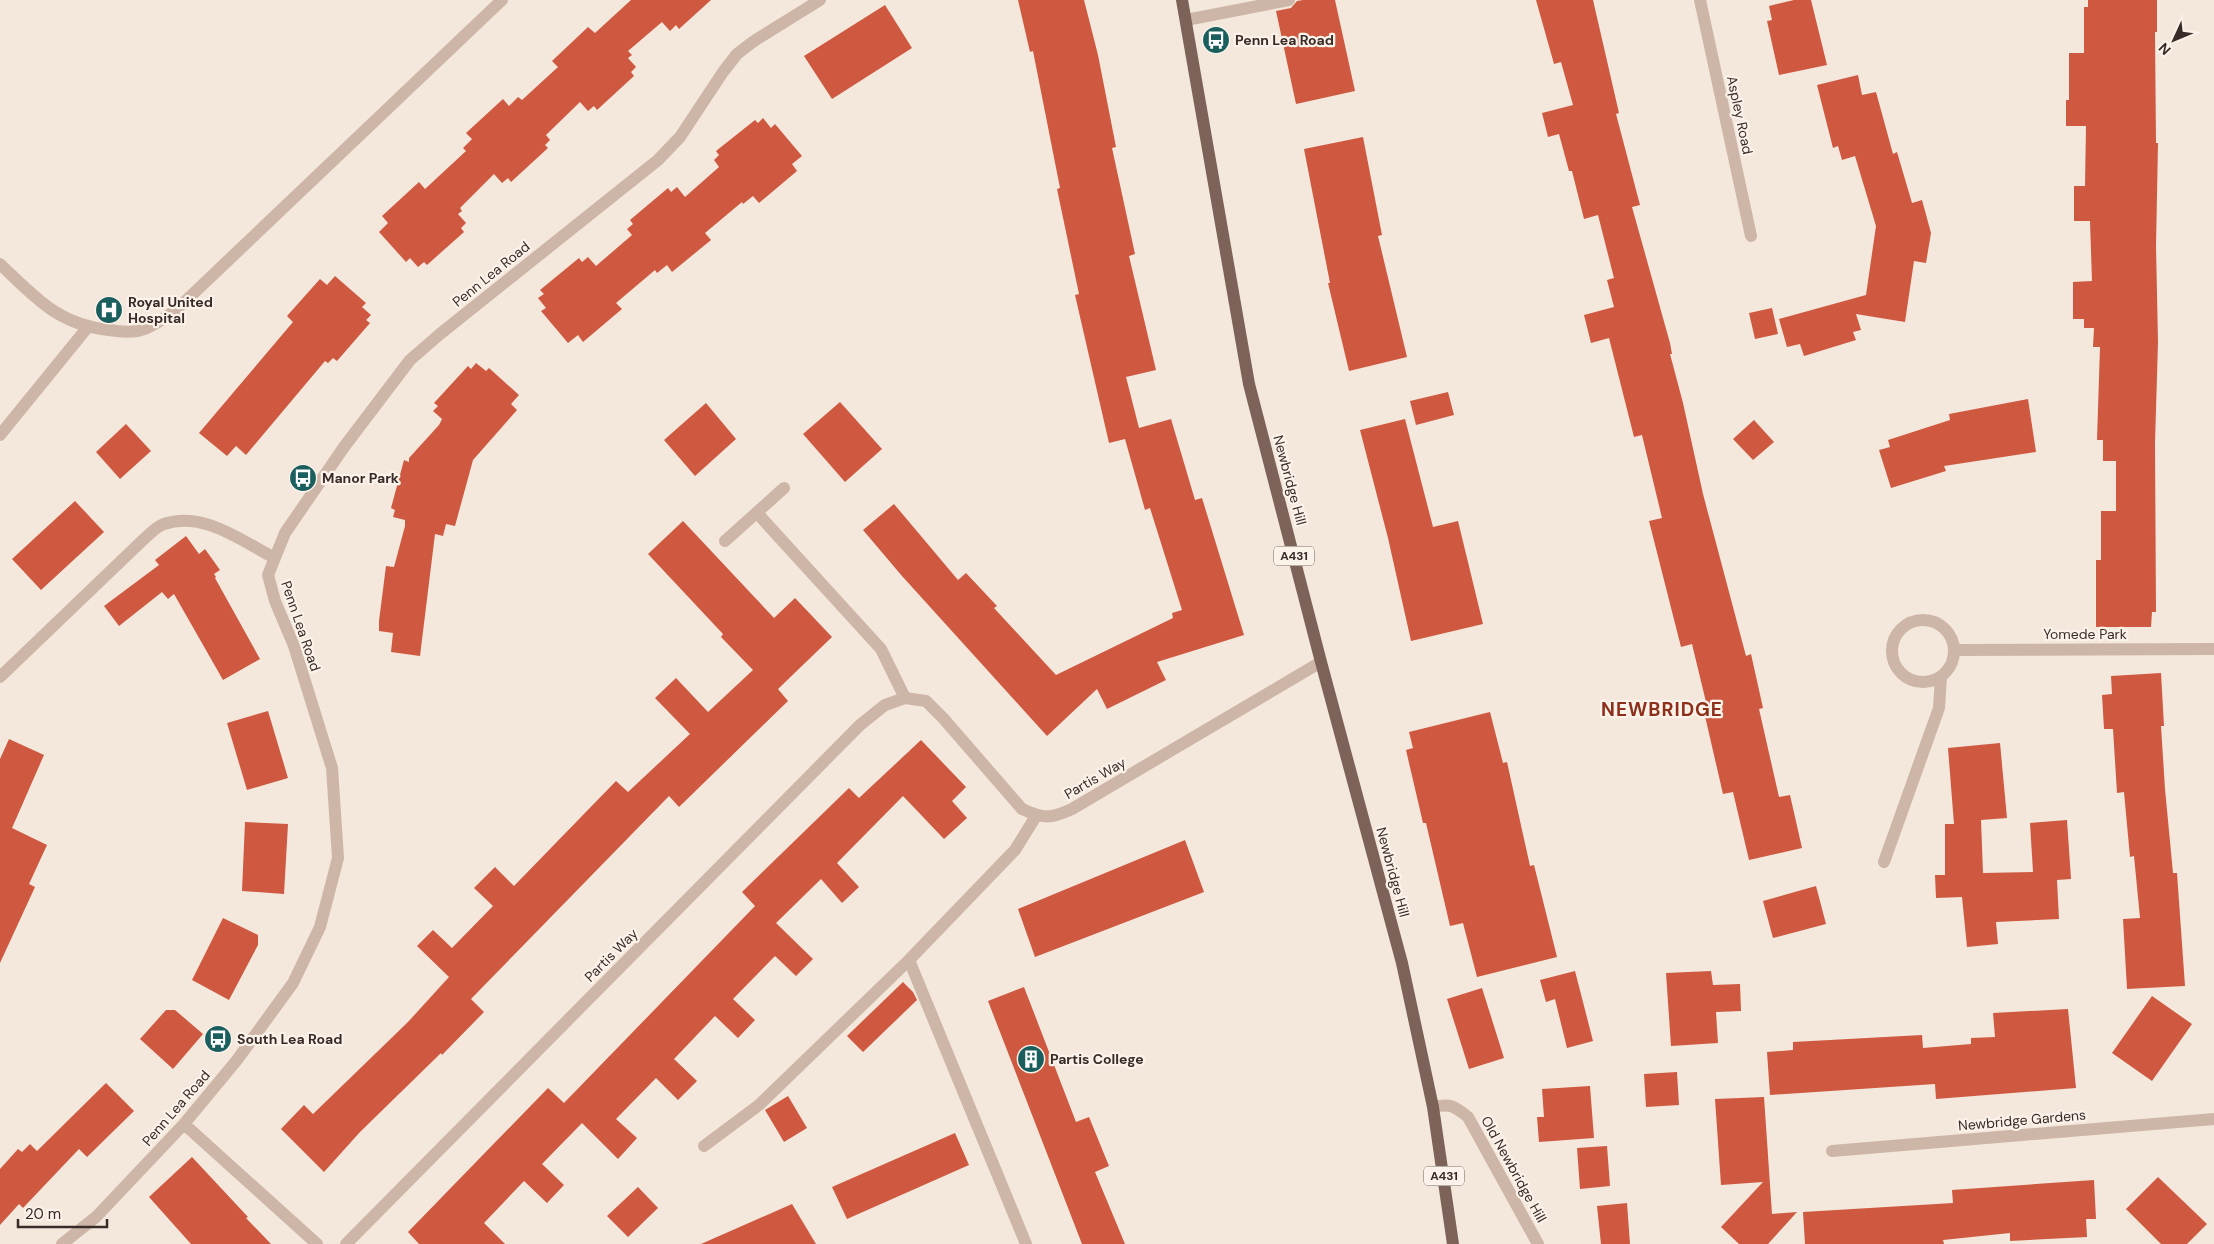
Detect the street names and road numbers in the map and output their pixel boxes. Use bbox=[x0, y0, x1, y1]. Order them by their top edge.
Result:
street label: Aspley Road bbox=[1723, 74, 1757, 156]
street label: Penn Lea Road bbox=[449, 237, 533, 311]
street label: Newbridge Hill bbox=[1269, 433, 1311, 527]
road number: A431 bbox=[1274, 546, 1314, 566]
street label: Penn Lea Road bbox=[277, 578, 325, 674]
street label: Yomede Park bbox=[2043, 625, 2127, 643]
street label: Partis Way bbox=[1061, 753, 1129, 803]
street label: Newbridge Hill bbox=[1372, 825, 1414, 919]
street label: Partis Way bbox=[581, 924, 642, 985]
street label: Penn Lea Road bbox=[138, 1066, 214, 1150]
street label: Newbridge Gardens bbox=[1957, 1105, 2087, 1135]
street label: Old Newbridge Hill bbox=[1477, 1113, 1551, 1225]
road number: A431 bbox=[1424, 1166, 1464, 1186]

